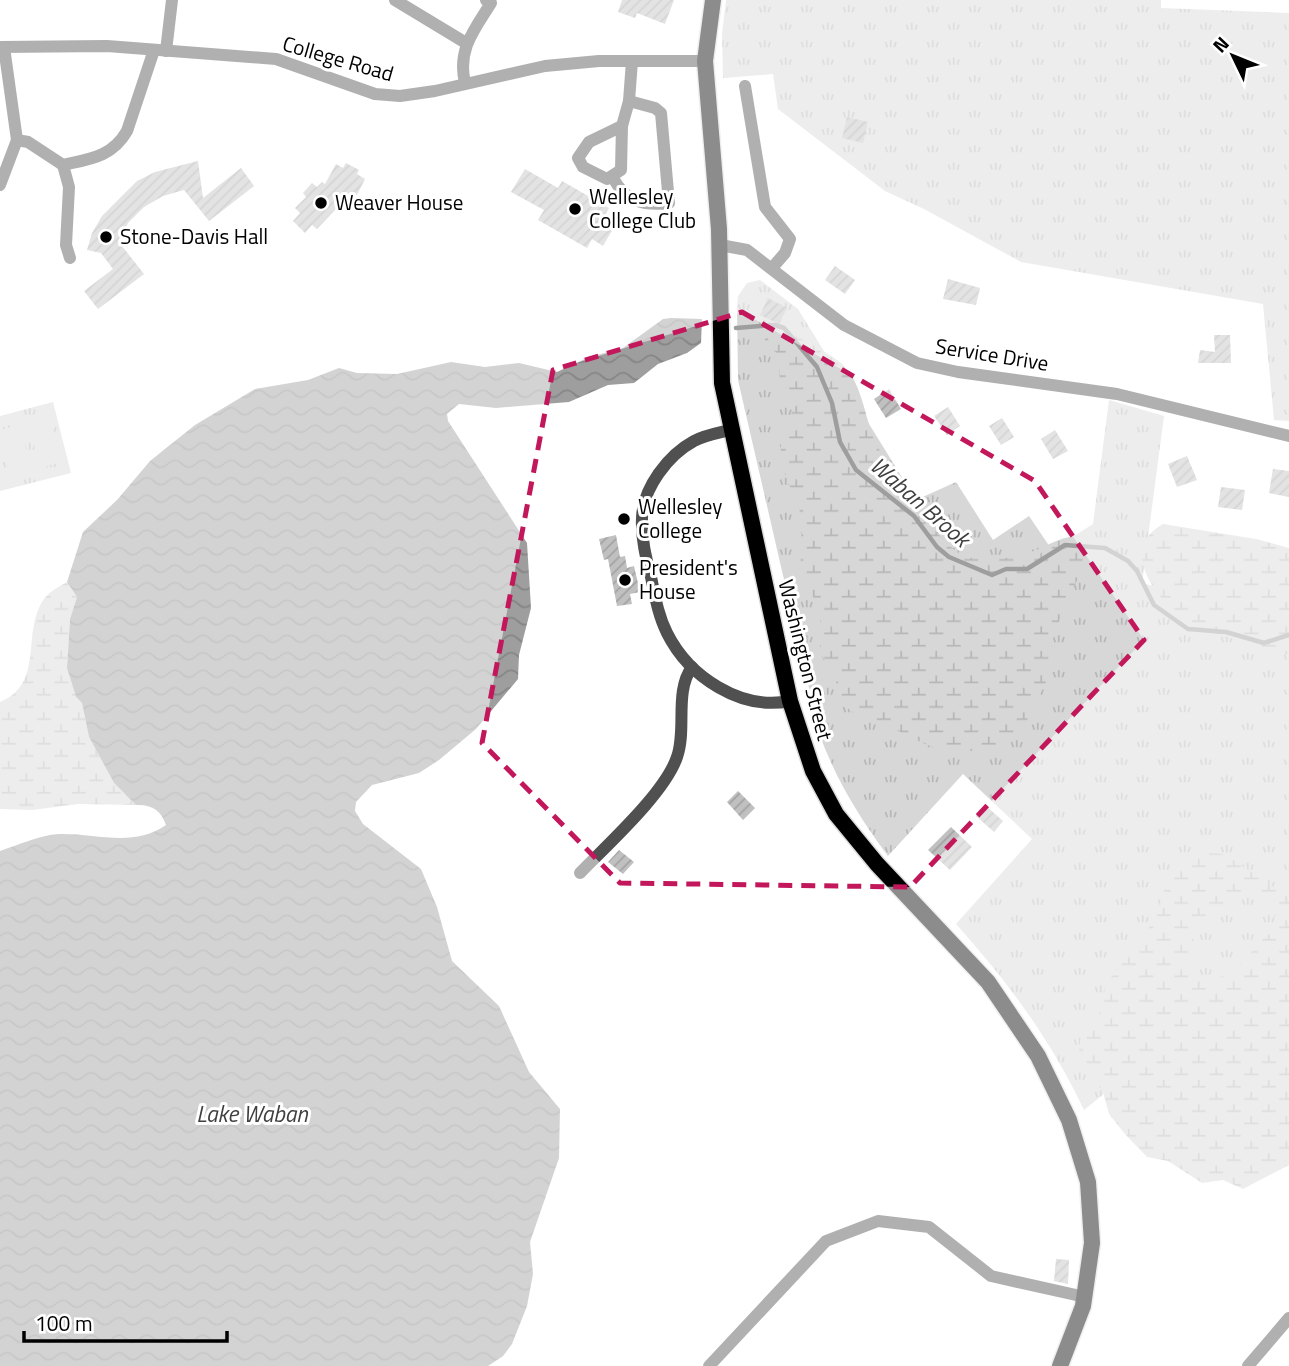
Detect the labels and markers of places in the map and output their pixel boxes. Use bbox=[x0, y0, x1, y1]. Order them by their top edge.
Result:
place label: Wellesley College Club bbox=[589, 180, 696, 236]
place label: Weaver House bbox=[335, 186, 463, 218]
marker: Weaver House bbox=[313, 195, 329, 211]
marker: Wellesley College Club bbox=[567, 201, 583, 217]
place label: Stone-Davis Hall bbox=[120, 220, 268, 252]
marker: Stone-Davis Hall bbox=[98, 229, 114, 245]
place label: Wellesley College bbox=[638, 490, 722, 546]
marker: Wellesley College bbox=[616, 511, 632, 527]
place label: President's House bbox=[639, 551, 738, 607]
marker: President's House bbox=[617, 572, 633, 588]

